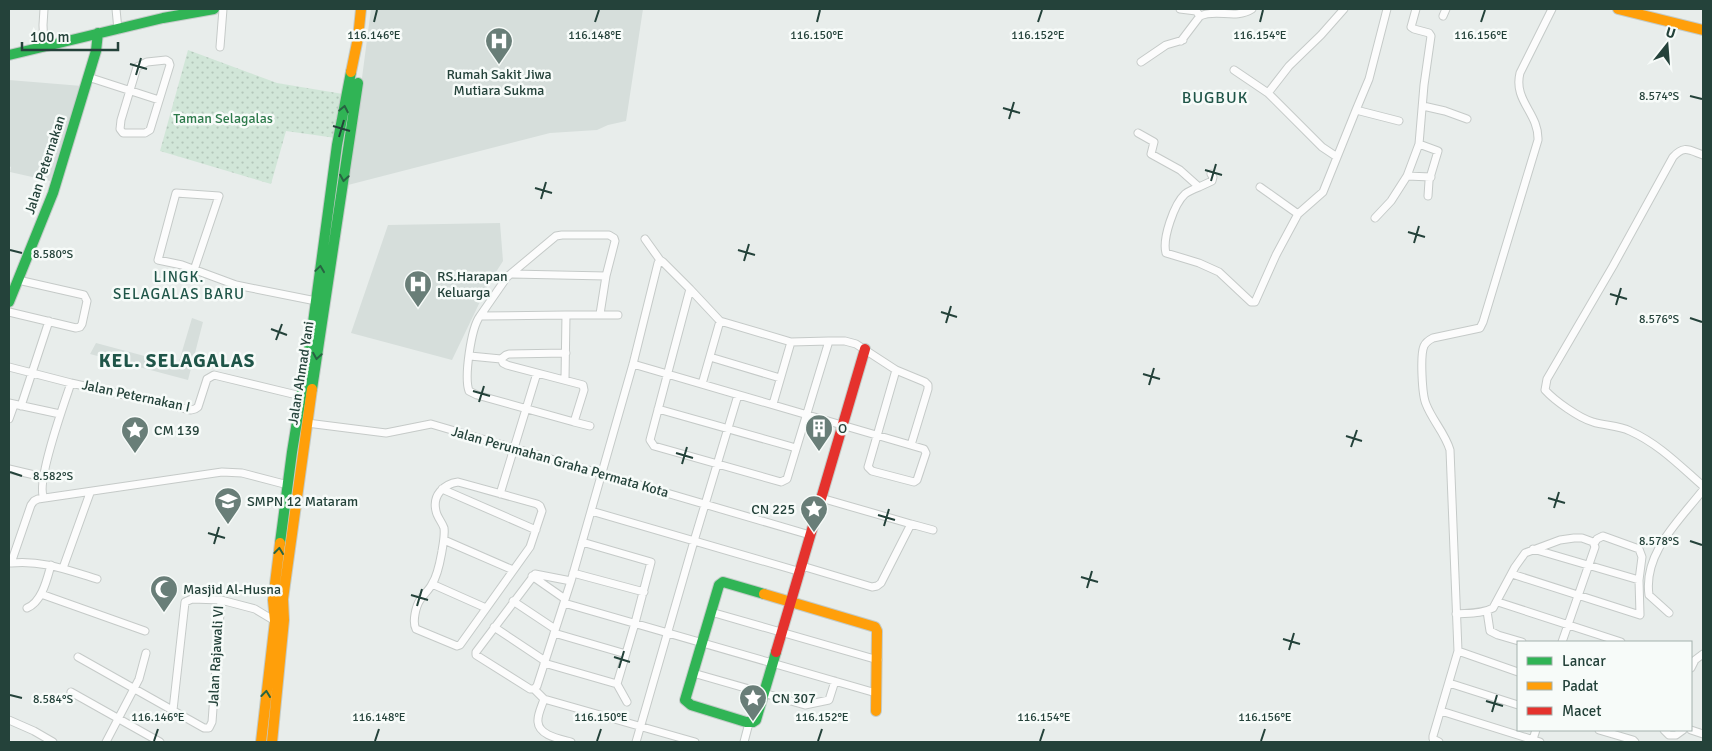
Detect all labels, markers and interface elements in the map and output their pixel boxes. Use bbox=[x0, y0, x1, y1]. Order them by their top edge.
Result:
scale bar bbox=[22, 20, 119, 52]
north arrow bbox=[1642, 20, 1692, 70]
text: U bbox=[1664, 24, 1678, 43]
hospital icon: Rumah Sakit Jiwa Mutiara Sukma bbox=[484, 26, 514, 65]
text: 100 m bbox=[30, 28, 70, 46]
text: 116.146°E bbox=[347, 28, 401, 43]
text: 116.148°E bbox=[568, 28, 622, 43]
text: 116.150°E bbox=[790, 28, 844, 43]
text: 116.152°E bbox=[1011, 28, 1065, 43]
text: 116.154°E bbox=[1233, 28, 1287, 43]
text: 116.156°E bbox=[1454, 28, 1508, 43]
place label: Rumah Sakit Jiwa Mutiara Sukma bbox=[446, 66, 552, 99]
district label: BUGBUK bbox=[1182, 88, 1248, 108]
text: 8.574°S bbox=[1639, 89, 1679, 104]
one-way arrow bbox=[339, 104, 349, 113]
park label: Taman Selagalas bbox=[173, 110, 273, 127]
street label: Jalan Peternakan bbox=[21, 113, 69, 217]
one-way arrow bbox=[339, 174, 349, 182]
text: 8.580°S bbox=[33, 247, 73, 262]
one-way arrow bbox=[314, 265, 325, 273]
district label: LINGK. SELAGALAS BARU bbox=[113, 268, 245, 303]
place label: RS.Harapan Keluarga bbox=[437, 268, 508, 301]
hospital icon: RS.Harapan Keluarga bbox=[403, 269, 433, 308]
text: 8.576°S bbox=[1639, 312, 1679, 327]
street label: Jalan Ahmad Yani bbox=[284, 320, 318, 426]
district label: KEL. SELAGALAS bbox=[99, 349, 255, 373]
one-way arrow bbox=[313, 352, 323, 360]
street label: Jalan Peternakan I bbox=[80, 376, 192, 416]
building icon: O bbox=[804, 413, 834, 452]
place icon: CM 139 bbox=[120, 415, 150, 454]
place label: O bbox=[838, 420, 847, 437]
place label: CM 139 bbox=[154, 422, 200, 439]
street label: Jalan Perumahan Graha Permata Kota bbox=[449, 423, 671, 501]
text: 8.582°S bbox=[33, 469, 73, 484]
school or university icon: SMPN 12 Mataram bbox=[213, 486, 243, 525]
place label: SMPN 12 Mataram bbox=[247, 493, 358, 510]
place icon: CN 225 bbox=[799, 494, 829, 533]
place label: CN 225 bbox=[751, 501, 795, 518]
text: 8.578°S bbox=[1639, 534, 1679, 549]
one-way arrow bbox=[273, 547, 284, 555]
mosque icon: Masjid Al-Husna bbox=[149, 574, 179, 613]
place label: Masjid Al-Husna bbox=[183, 581, 281, 598]
street label: Jalan Rajawali VI bbox=[205, 605, 227, 707]
legend bbox=[1517, 641, 1692, 731]
text: Lancar bbox=[1562, 652, 1606, 670]
text: Padat bbox=[1562, 677, 1598, 695]
place icon: CN 307 bbox=[738, 683, 768, 722]
one-way arrow bbox=[260, 690, 271, 698]
place label: CN 307 bbox=[772, 690, 816, 707]
text: 8.584°S bbox=[33, 692, 73, 707]
text: Macet bbox=[1562, 702, 1601, 720]
text: 116.146°E bbox=[131, 710, 185, 725]
text: 116.148°E bbox=[352, 710, 406, 725]
text: 116.150°E bbox=[574, 710, 628, 725]
text: 116.152°E bbox=[795, 710, 849, 725]
text: 116.154°E bbox=[1017, 710, 1071, 725]
text: 116.156°E bbox=[1238, 710, 1292, 725]

